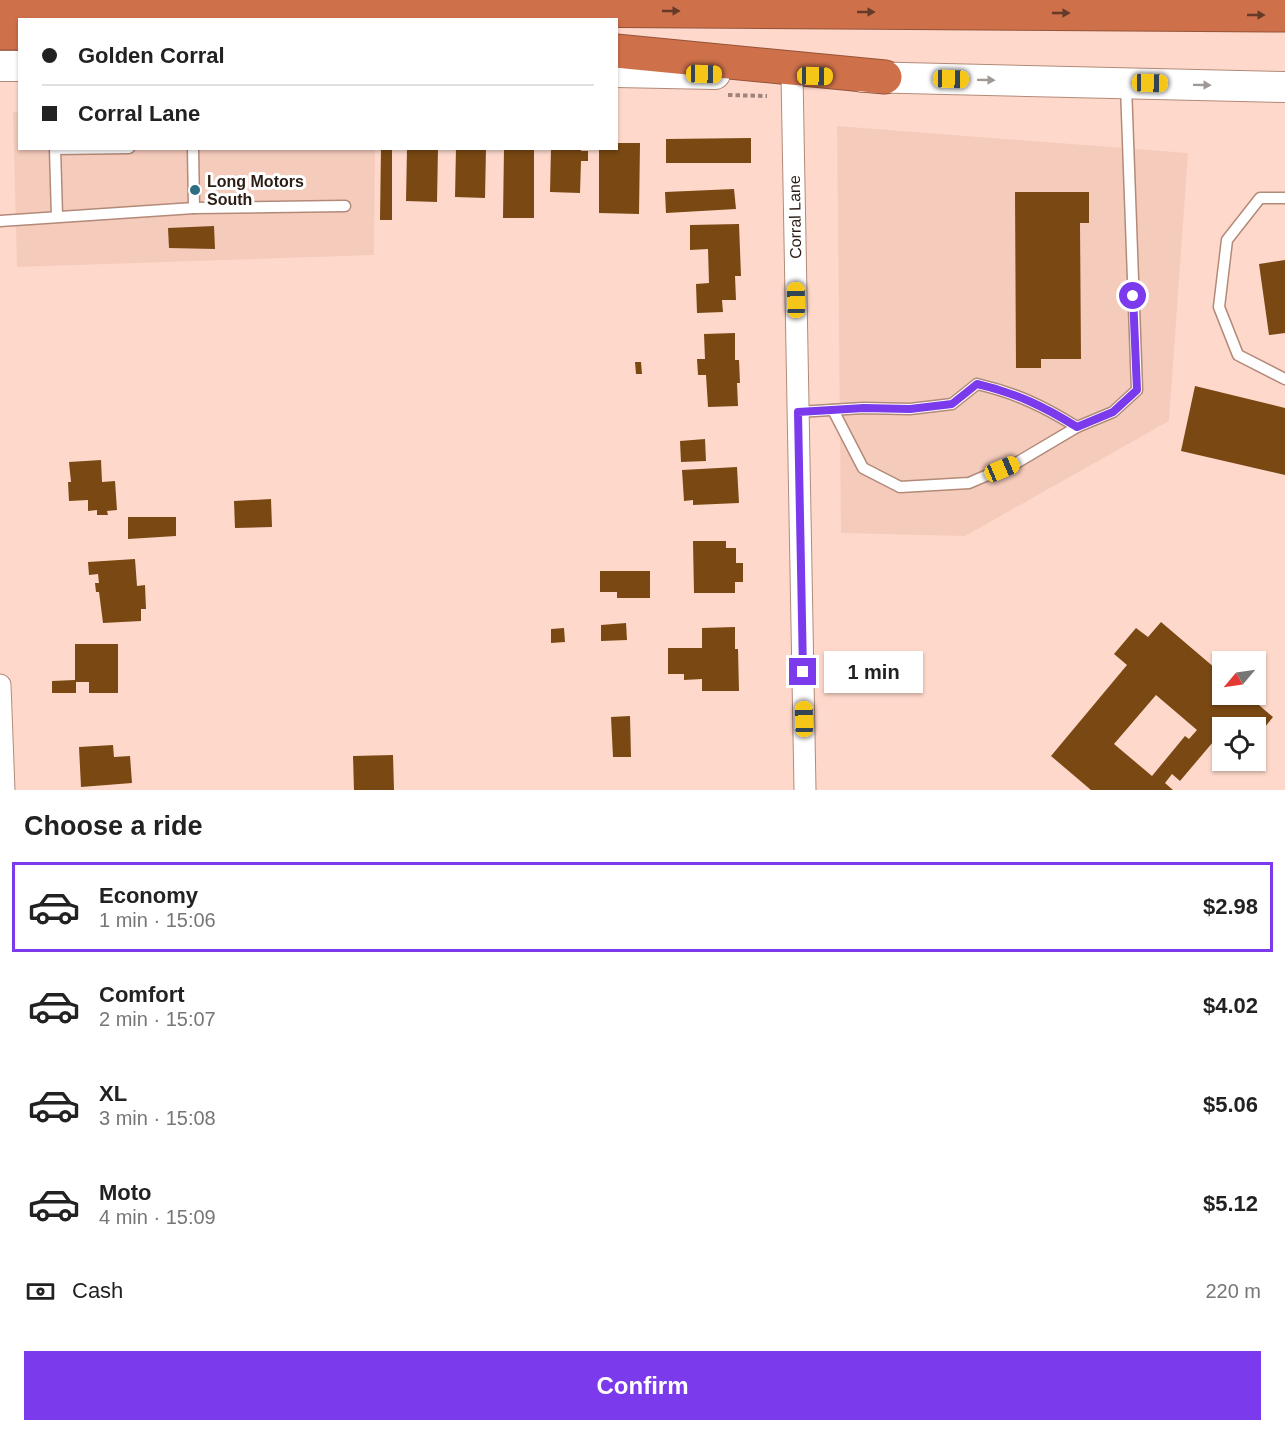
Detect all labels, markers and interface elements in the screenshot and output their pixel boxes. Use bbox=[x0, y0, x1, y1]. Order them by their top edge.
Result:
one-way arrow bbox=[661, 6, 680, 16]
one-way arrow bbox=[856, 7, 875, 17]
one-way arrow bbox=[1051, 8, 1070, 18]
one-way arrow bbox=[1246, 10, 1265, 19]
text: Golden Corral bbox=[78, 43, 225, 68]
car bbox=[686, 65, 722, 83]
car bbox=[797, 67, 833, 85]
car bbox=[933, 70, 969, 88]
car bbox=[1132, 74, 1168, 92]
one-way arrow bbox=[976, 75, 995, 84]
one-way arrow bbox=[1192, 80, 1211, 89]
text: Corral Lane bbox=[78, 101, 200, 126]
place label: Long Motors South bbox=[207, 173, 304, 208]
street label: Corral Lane bbox=[786, 175, 804, 259]
marker: Long Motors South bbox=[188, 183, 202, 197]
car bbox=[787, 282, 805, 318]
route start bbox=[1119, 282, 1146, 309]
car bbox=[982, 454, 1022, 484]
callout: 1 min bbox=[824, 651, 923, 693]
north arrow bbox=[1212, 651, 1266, 705]
map controls bbox=[1212, 651, 1266, 771]
route end bbox=[789, 658, 816, 685]
text: 1 min bbox=[847, 661, 900, 683]
car bbox=[795, 701, 813, 737]
button: locate bbox=[1212, 717, 1266, 771]
text: Choose a ride bbox=[24, 811, 203, 841]
icon: car bbox=[27, 880, 81, 934]
text: Economy bbox=[99, 883, 198, 908]
text: $2.98 bbox=[1203, 894, 1258, 919]
text: 1 min · 15:06 bbox=[99, 909, 216, 931]
icon: car bbox=[27, 979, 81, 1033]
text: Comfort bbox=[99, 982, 185, 1007]
text: $4.02 bbox=[1203, 993, 1258, 1018]
text: 2 min · 15:07 bbox=[99, 1008, 216, 1030]
icon: car bbox=[27, 1078, 81, 1132]
text: XL bbox=[99, 1081, 127, 1106]
text: $5.06 bbox=[1203, 1092, 1258, 1117]
text: 3 min · 15:08 bbox=[99, 1107, 216, 1129]
icon: car bbox=[27, 1177, 81, 1231]
text: Moto bbox=[99, 1180, 152, 1205]
text: $5.12 bbox=[1203, 1191, 1258, 1216]
text: 4 min · 15:09 bbox=[99, 1206, 216, 1228]
icon: cash bbox=[24, 1275, 57, 1308]
text: Cash bbox=[72, 1278, 123, 1303]
text: 220 m bbox=[1205, 1280, 1261, 1302]
button: Confirm bbox=[24, 1351, 1261, 1420]

